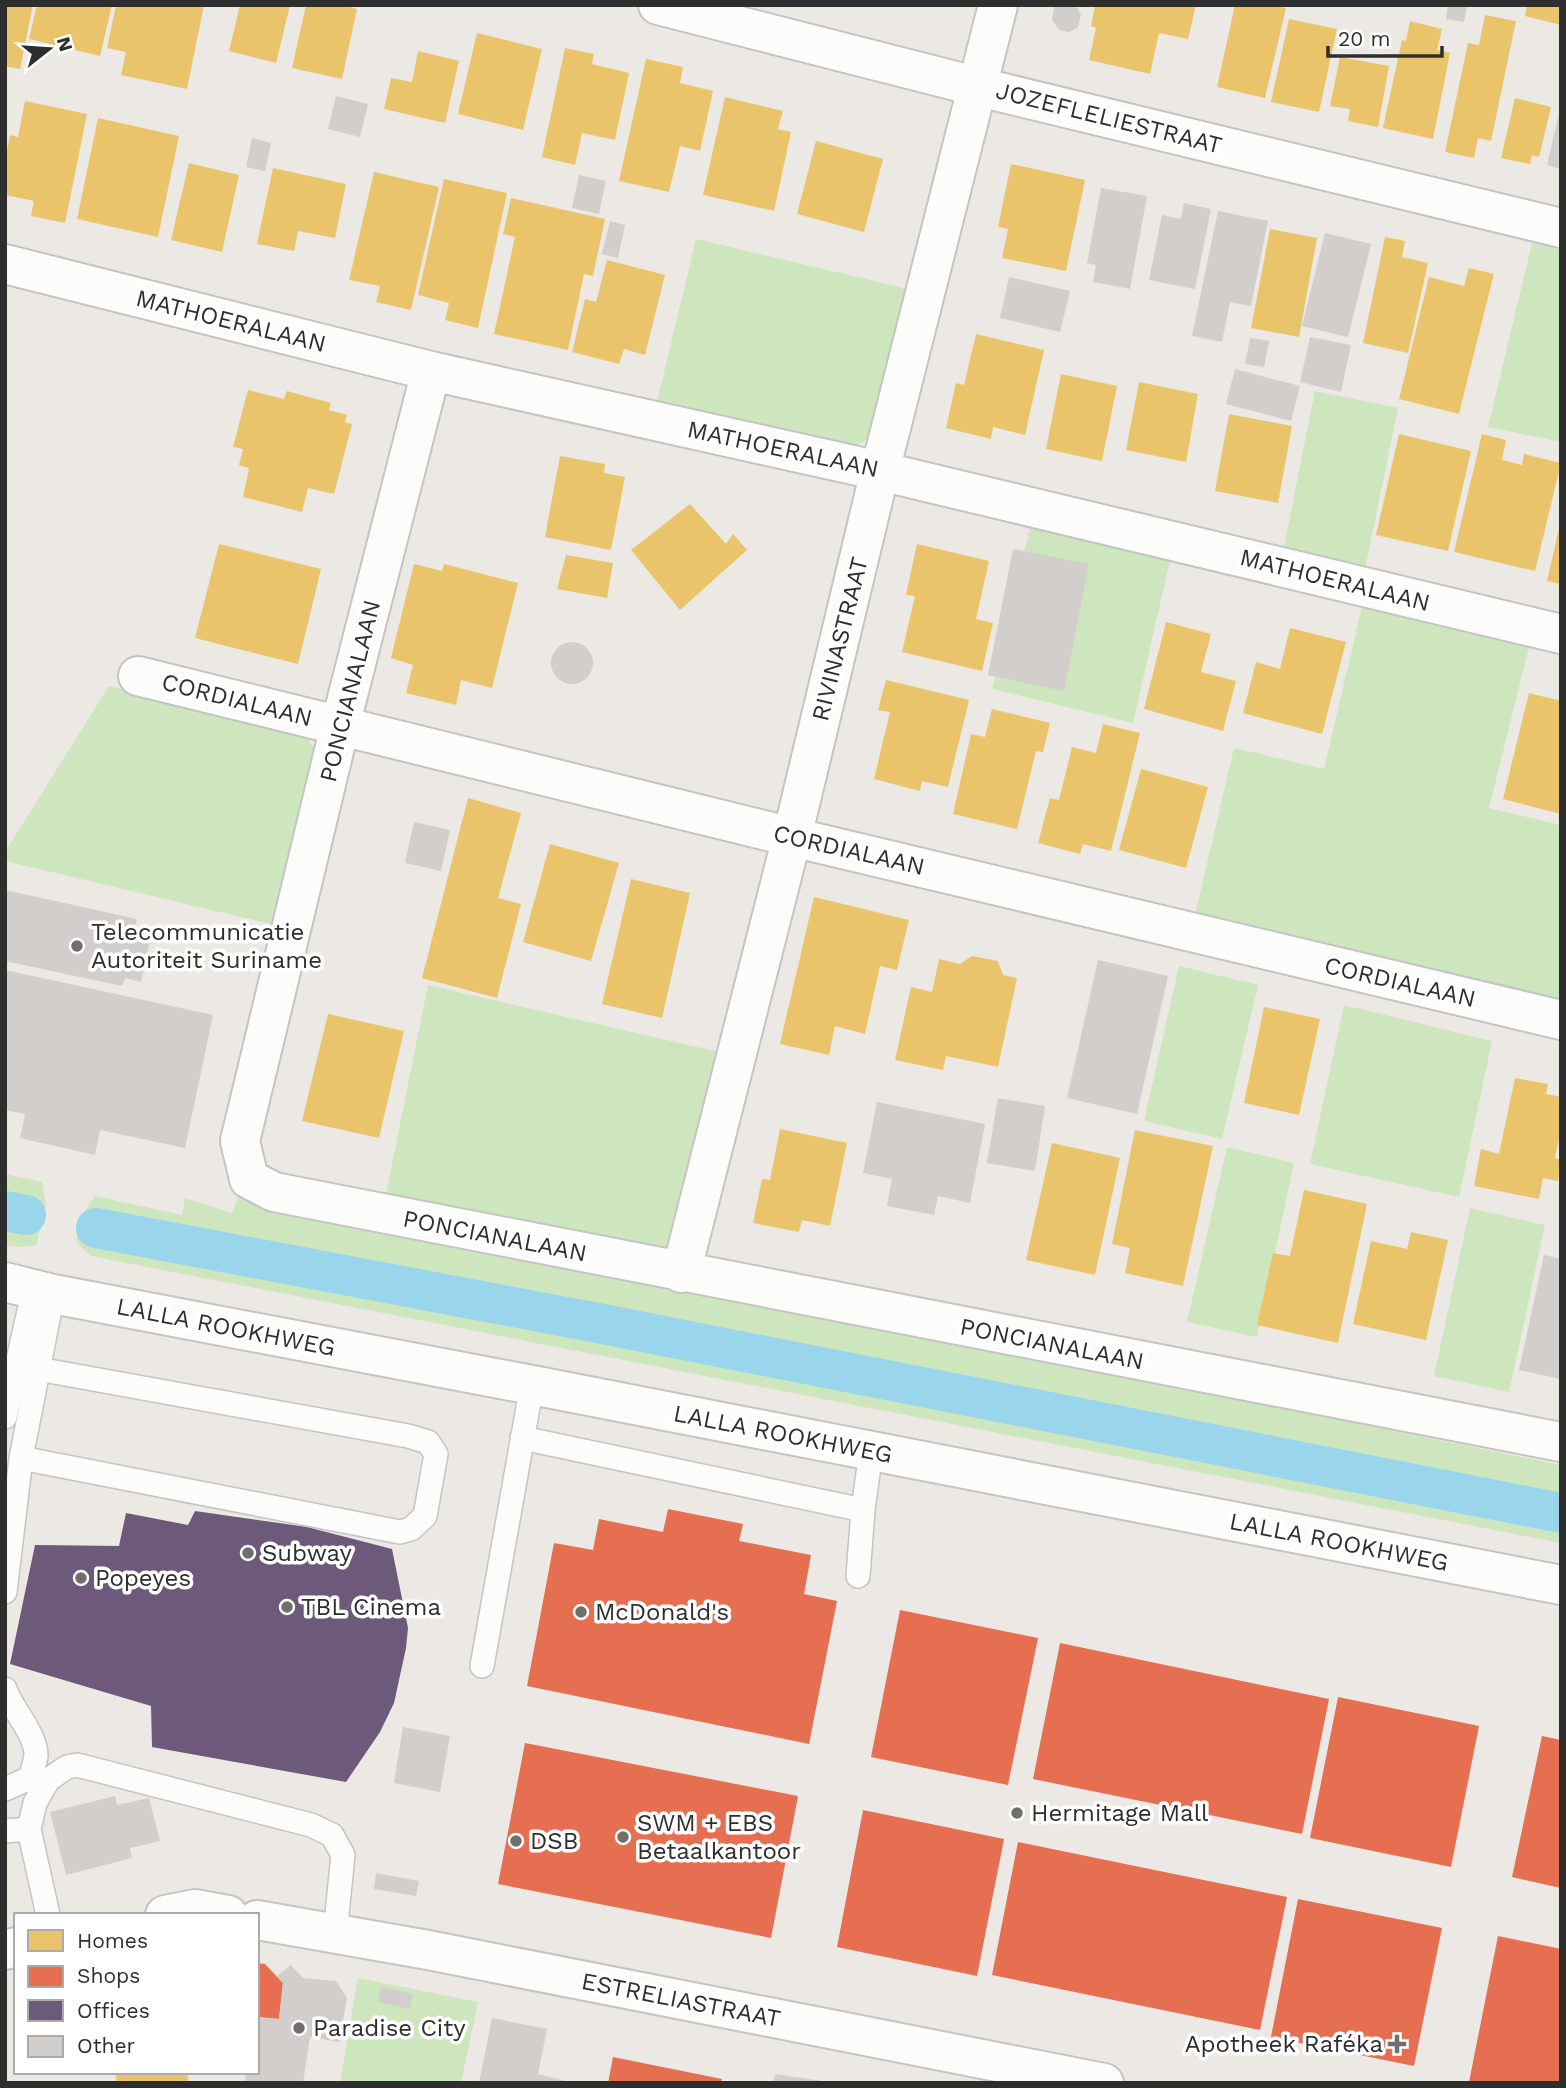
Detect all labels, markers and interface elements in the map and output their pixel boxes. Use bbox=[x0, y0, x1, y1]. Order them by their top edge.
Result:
north arrow bbox=[14, 14, 84, 84]
scale bar bbox=[1328, 14, 1442, 58]
text: 20 m bbox=[1338, 26, 1390, 51]
text: N bbox=[52, 34, 78, 54]
street label: JOZEFLELIESTRAAT bbox=[993, 76, 1225, 160]
street label: MATHOERALAAN bbox=[133, 284, 329, 358]
street label: MATHOERALAAN bbox=[685, 415, 881, 483]
street label: MATHOERALAAN bbox=[1237, 543, 1433, 617]
street label: RIVINASTRAAT bbox=[806, 554, 874, 724]
street label: PONCIANALAAN bbox=[314, 597, 386, 785]
street label: CORDIALAAN bbox=[159, 668, 315, 732]
street label: CORDIALAAN bbox=[771, 819, 927, 881]
place label: Telecommunicatie Autoriteit Suriname bbox=[91, 918, 322, 974]
marker: Telecommunicatie Autoriteit Suriname bbox=[69, 938, 85, 954]
street label: CORDIALAAN bbox=[1322, 951, 1478, 1013]
street label: PONCIANALAAN bbox=[401, 1204, 589, 1268]
street label: LALLA ROOKHWEG bbox=[114, 1292, 338, 1362]
street label: PONCIANALAAN bbox=[958, 1312, 1146, 1376]
street label: LALLA ROOKHWEG bbox=[671, 1399, 895, 1469]
street label: LALLA ROOKHWEG bbox=[1227, 1507, 1451, 1577]
place label: Subway bbox=[262, 1539, 352, 1567]
marker: Subway bbox=[240, 1545, 256, 1561]
place label: Popeyes bbox=[95, 1564, 191, 1592]
marker: Popeyes bbox=[73, 1570, 89, 1586]
place label: TBL Cinema bbox=[301, 1593, 441, 1621]
place label: McDonald's bbox=[595, 1598, 729, 1626]
marker: TBL Cinema bbox=[279, 1599, 295, 1615]
marker: McDonald's bbox=[573, 1604, 589, 1620]
place label: Hermitage Mall bbox=[1031, 1799, 1209, 1827]
marker: Hermitage Mall bbox=[1009, 1805, 1025, 1821]
place label: SWM + EBS Betaalkantoor bbox=[637, 1809, 801, 1865]
place label: DSB bbox=[530, 1827, 578, 1855]
marker: SWM + EBS Betaalkantoor bbox=[615, 1829, 631, 1845]
marker: DSB bbox=[508, 1833, 524, 1849]
legend bbox=[14, 1913, 259, 2074]
text: Homes bbox=[77, 1928, 148, 1953]
text: Shops bbox=[77, 1963, 140, 1988]
street label: ESTRELIASTRAAT bbox=[579, 1967, 783, 2033]
text: Offices bbox=[77, 1998, 150, 2023]
place label: Paradise City bbox=[313, 2014, 466, 2042]
marker: Paradise City bbox=[291, 2020, 307, 2036]
place label: Apotheek Raféka bbox=[1185, 2030, 1383, 2058]
text: Other bbox=[77, 2033, 136, 2058]
marker: Apotheek Raféka bbox=[1389, 2036, 1405, 2052]

